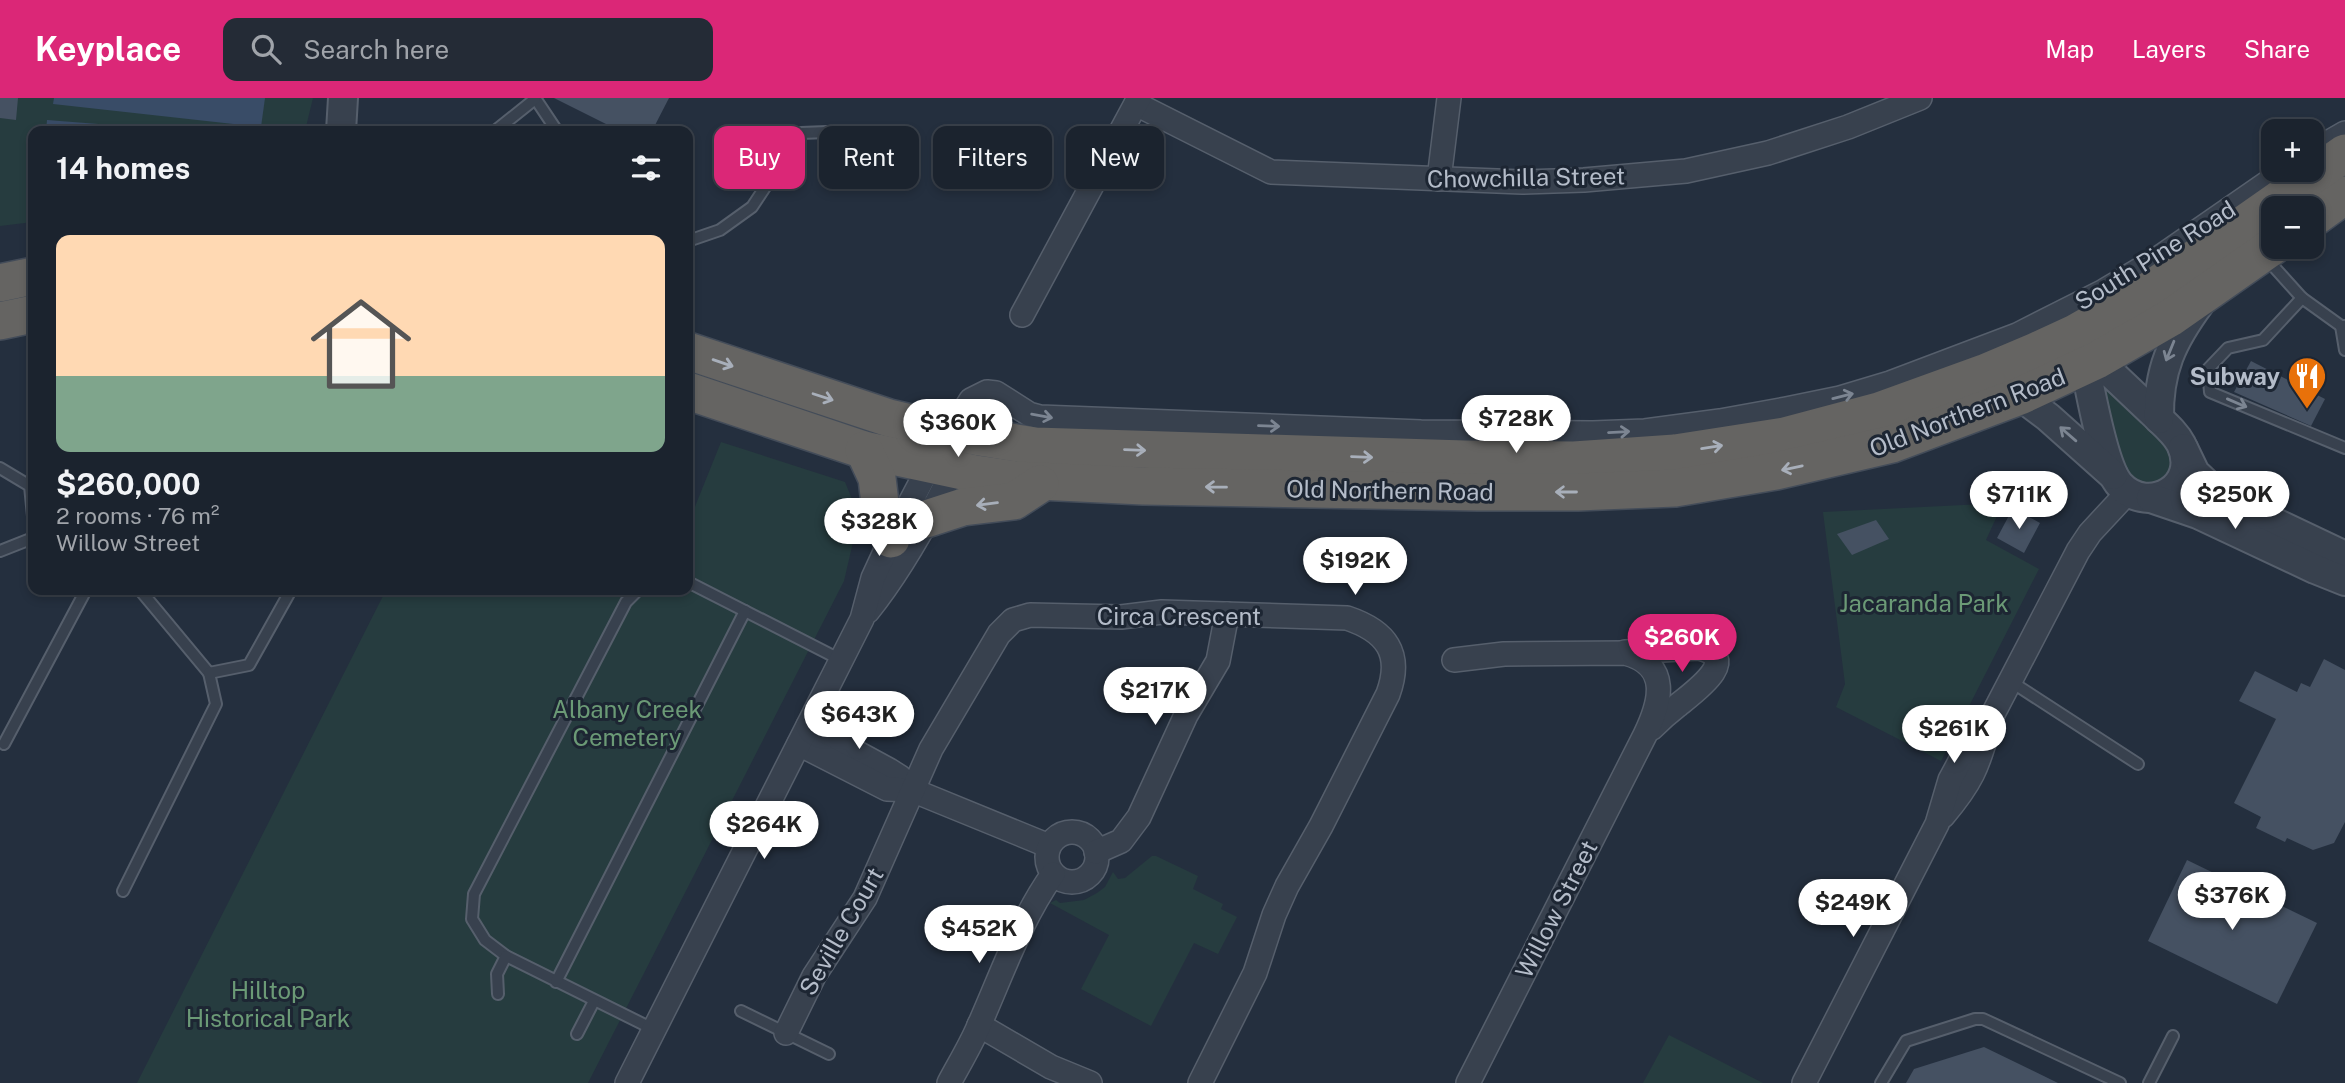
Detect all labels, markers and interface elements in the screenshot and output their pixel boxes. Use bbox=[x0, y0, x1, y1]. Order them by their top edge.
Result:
search box bbox=[223, 18, 713, 81]
text: Keyplace bbox=[35, 30, 181, 68]
icon: search bbox=[247, 30, 285, 68]
text: Search here bbox=[303, 34, 449, 65]
text: Map bbox=[2045, 35, 2094, 63]
text: Layers bbox=[2132, 35, 2206, 63]
text: Share bbox=[2244, 35, 2310, 63]
map controls bbox=[2261, 119, 2324, 259]
button: + bbox=[2261, 119, 2324, 182]
chip: Buy bbox=[714, 126, 805, 189]
chip: Rent bbox=[819, 126, 919, 189]
chip: Filters bbox=[933, 126, 1052, 189]
chip: New bbox=[1066, 126, 1164, 189]
icon: filters bbox=[627, 149, 665, 187]
text: 14 homes bbox=[56, 150, 190, 186]
street label: Chowchilla Street bbox=[1427, 161, 1625, 193]
street label: South Pine Road bbox=[2070, 194, 2240, 316]
button: − bbox=[2261, 196, 2324, 259]
icon: home bbox=[298, 281, 424, 407]
one-way arrow bbox=[2163, 339, 2176, 361]
restaurant icon: Subway bbox=[2286, 355, 2328, 410]
one-way arrow bbox=[712, 358, 734, 370]
street label: Old Northern Road bbox=[1865, 362, 2069, 462]
place label: Subway bbox=[2190, 362, 2280, 390]
one-way arrow bbox=[1831, 389, 1854, 402]
one-way arrow bbox=[812, 392, 834, 404]
pin: $728K bbox=[1467, 396, 1565, 455]
one-way arrow bbox=[2225, 398, 2247, 411]
pin: $360K bbox=[909, 400, 1007, 459]
text: $728K bbox=[1478, 404, 1554, 431]
text: $360K bbox=[919, 408, 997, 435]
one-way arrow bbox=[1030, 410, 1053, 423]
one-way arrow bbox=[1257, 420, 1280, 433]
one-way arrow bbox=[1607, 425, 1629, 438]
one-way arrow bbox=[2059, 426, 2077, 442]
one-way arrow bbox=[1700, 441, 1723, 454]
one-way arrow bbox=[1123, 444, 1146, 457]
one-way arrow bbox=[1351, 450, 1374, 463]
one-way arrow bbox=[1781, 461, 1804, 475]
text: $260,000 bbox=[56, 466, 201, 502]
pin: $711K bbox=[1970, 472, 2068, 531]
pin: $250K bbox=[2186, 472, 2284, 531]
street label: Old Northern Road bbox=[1286, 474, 1494, 506]
one-way arrow bbox=[1205, 480, 1228, 494]
text: $711K bbox=[1986, 480, 2052, 507]
text: $250K bbox=[2196, 480, 2274, 507]
one-way arrow bbox=[1555, 485, 1578, 499]
pin: $328K bbox=[830, 498, 928, 558]
one-way arrow bbox=[976, 498, 999, 511]
text: 2 rooms · 76 m² bbox=[56, 502, 219, 529]
text: $328K bbox=[840, 507, 918, 534]
text: Willow Street bbox=[56, 529, 200, 556]
pin: $192K bbox=[1306, 538, 1404, 597]
text: $192K bbox=[1319, 546, 1391, 573]
park label: Jacaranda Park bbox=[1839, 589, 2009, 617]
street label: Circa Crescent bbox=[1097, 602, 1261, 630]
pin: $260K bbox=[1633, 614, 1731, 674]
text: $260K bbox=[1644, 623, 1720, 650]
pin: $217K bbox=[1106, 668, 1204, 727]
text: $217K bbox=[1120, 676, 1191, 703]
pin: $643K bbox=[810, 692, 908, 751]
park label: Albany Creek Cemetery bbox=[552, 695, 702, 751]
text: $643K bbox=[820, 700, 898, 727]
pin: $261K bbox=[1905, 706, 2003, 765]
text: $261K bbox=[1918, 714, 1990, 741]
pin: $264K bbox=[715, 802, 813, 861]
text: $264K bbox=[726, 810, 802, 837]
street label: Willow Street bbox=[1509, 836, 1603, 982]
street label: Seville Court bbox=[793, 862, 889, 1000]
pin: $376K bbox=[2183, 872, 2281, 932]
pin: $249K bbox=[1804, 880, 1902, 939]
text: $376K bbox=[2194, 881, 2270, 908]
text: $249K bbox=[1815, 888, 1892, 915]
pin: $452K bbox=[930, 906, 1028, 965]
text: $452K bbox=[940, 914, 1018, 941]
park label: Hilltop Historical Park bbox=[186, 976, 350, 1032]

